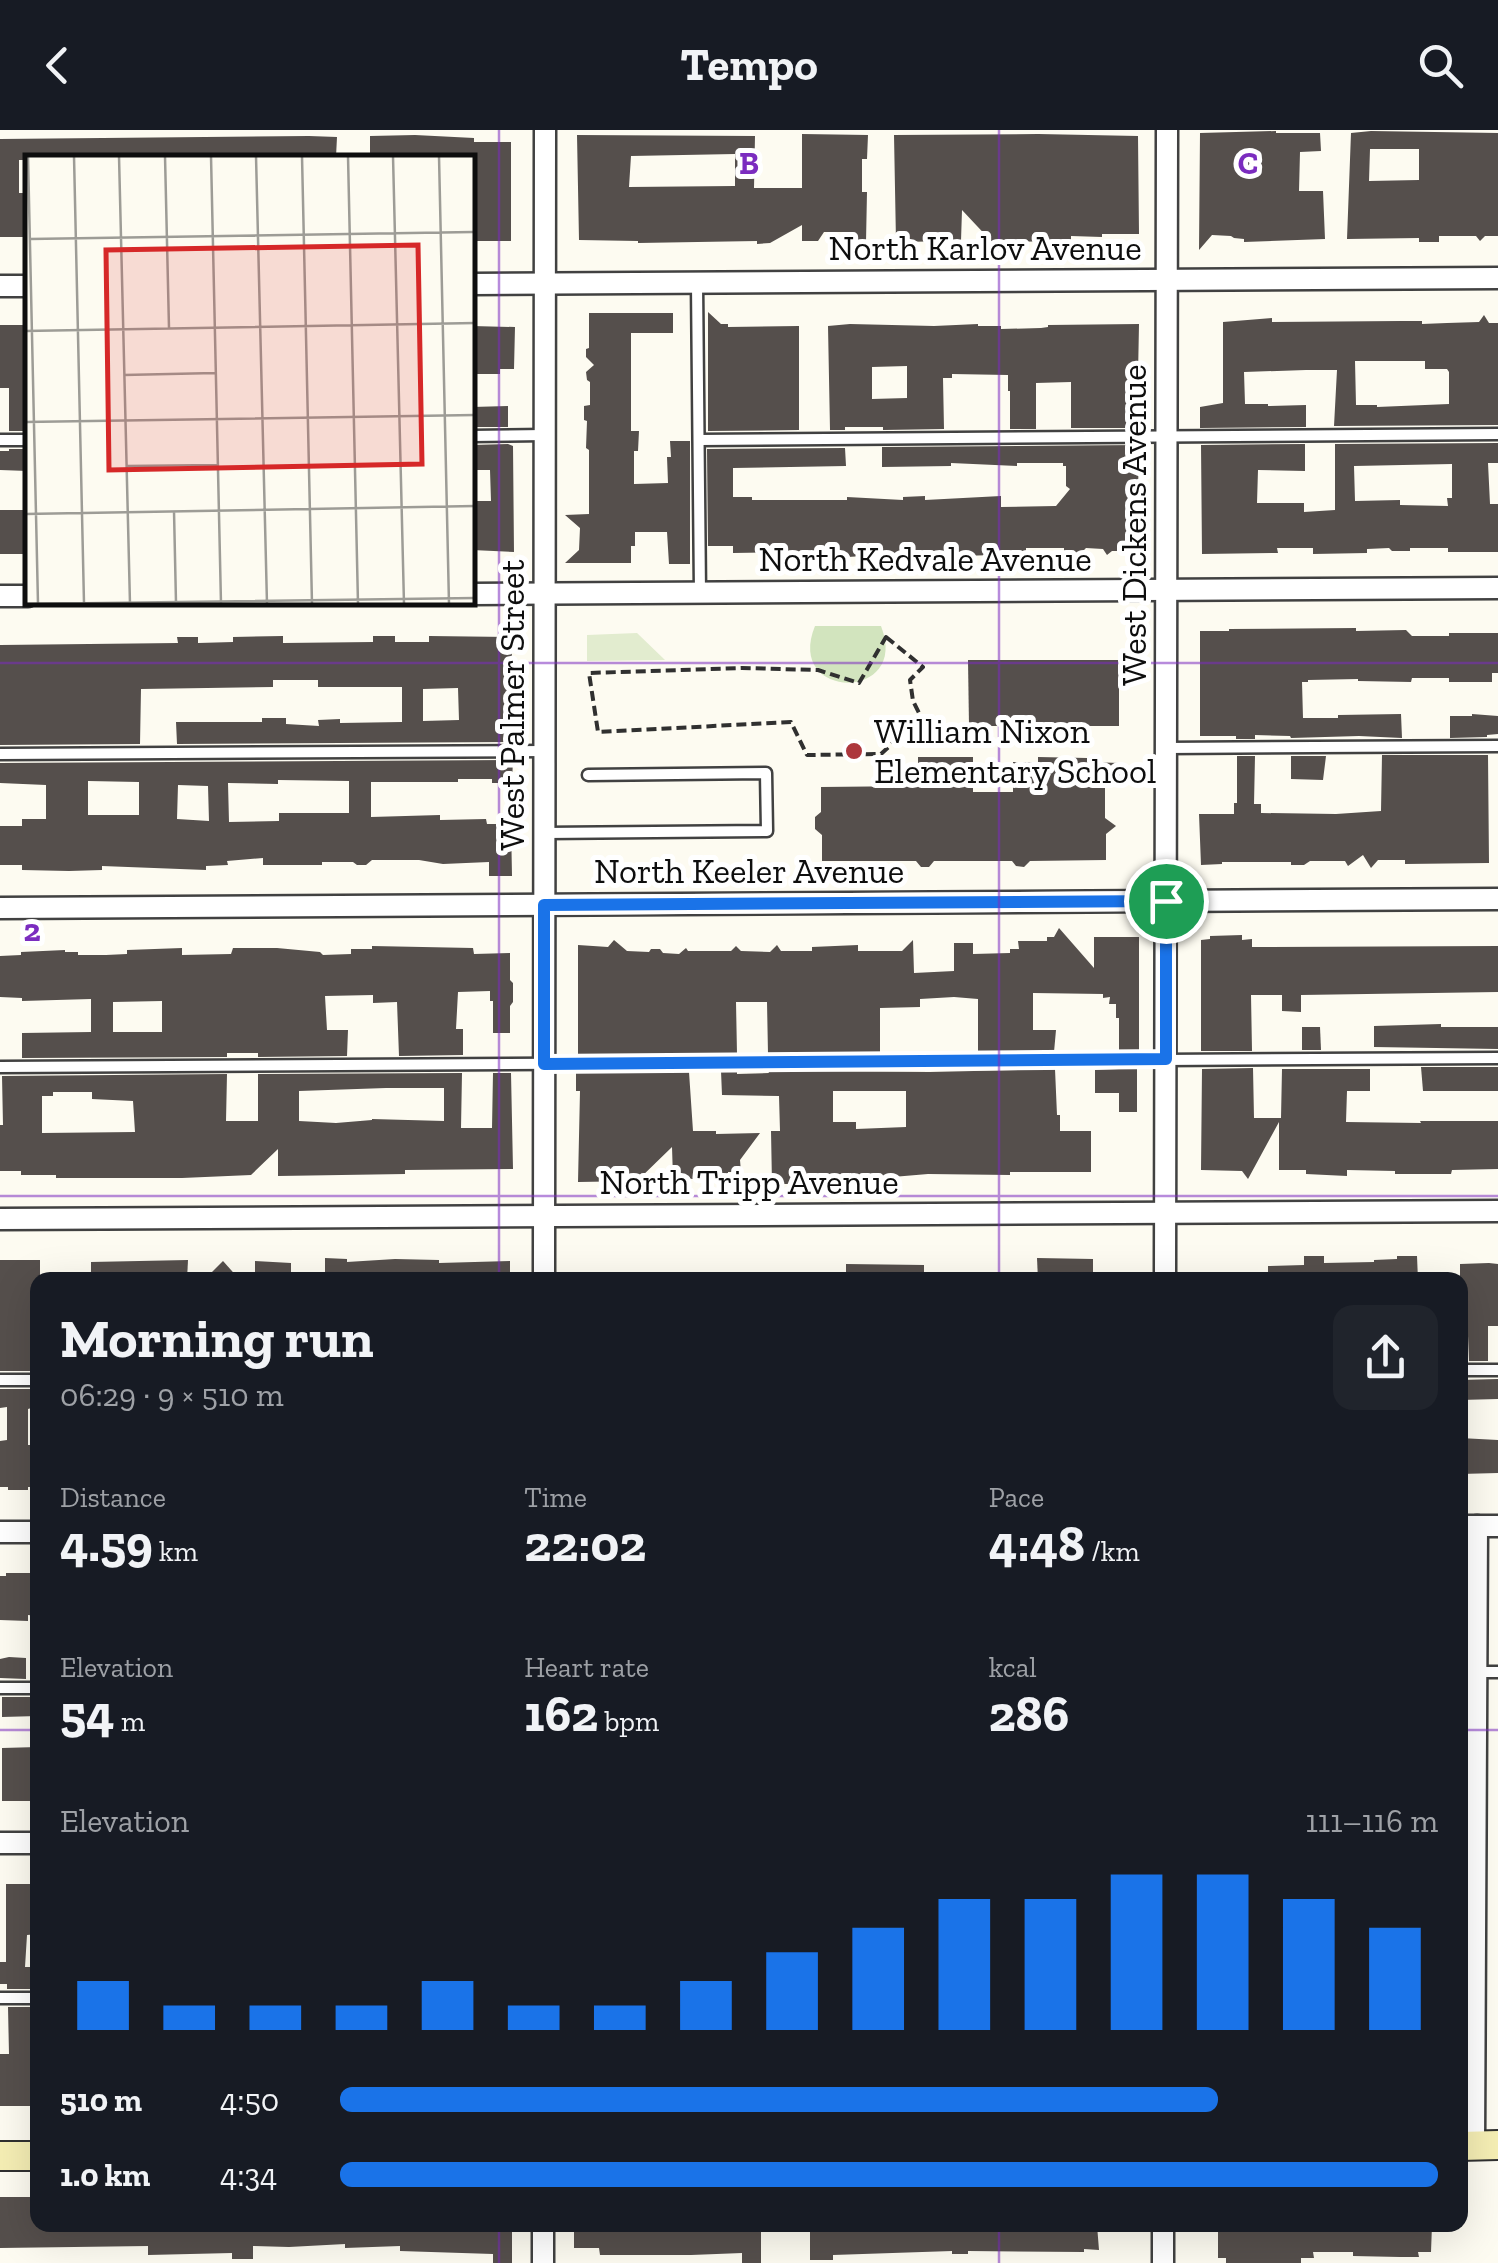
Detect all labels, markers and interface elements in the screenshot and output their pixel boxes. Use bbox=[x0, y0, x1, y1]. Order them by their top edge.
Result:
icon: back bbox=[30, 38, 85, 93]
text: Tempo bbox=[680, 38, 818, 92]
icon: search bbox=[1413, 38, 1468, 93]
text: B bbox=[739, 144, 759, 182]
text: C bbox=[1238, 144, 1258, 182]
inset map bbox=[25, 155, 475, 605]
street label: North Karlov Avenue bbox=[828, 227, 1142, 269]
street label: West Dickens Avenue bbox=[1113, 364, 1155, 686]
street label: North Kedvale Avenue bbox=[758, 538, 1092, 580]
street label: West Palmer Street bbox=[491, 560, 533, 850]
place label: William Nixon Elementary School bbox=[874, 710, 1156, 792]
marker: William Nixon Elementary School bbox=[843, 740, 865, 762]
street label: North Keeler Avenue bbox=[594, 850, 904, 892]
pin bbox=[1124, 859, 1209, 944]
icon: arrive bbox=[1139, 874, 1194, 929]
text: 2 bbox=[23, 911, 41, 949]
street label: North Tripp Avenue bbox=[599, 1161, 899, 1203]
text: Morning run bbox=[60, 1305, 374, 1371]
button: share bbox=[1333, 1305, 1438, 1410]
text: 06:29 · 9 × 510 m bbox=[60, 1376, 284, 1414]
text: Distance bbox=[60, 1481, 166, 1514]
text: Time bbox=[524, 1481, 587, 1514]
text: Pace bbox=[989, 1481, 1044, 1514]
text: 4.59 bbox=[60, 1514, 153, 1574]
text: 22:02 bbox=[524, 1514, 646, 1574]
text: 4:48 bbox=[989, 1514, 1085, 1574]
text: km bbox=[153, 1535, 198, 1568]
text: /km bbox=[1085, 1535, 1140, 1568]
text: Elevation bbox=[60, 1651, 173, 1684]
text: Heart rate bbox=[524, 1651, 649, 1684]
text: kcal bbox=[989, 1651, 1037, 1684]
text: 54 bbox=[60, 1684, 115, 1744]
text: 162 bbox=[524, 1684, 598, 1744]
text: 286 bbox=[989, 1684, 1069, 1744]
text: m bbox=[115, 1705, 145, 1738]
text: bpm bbox=[598, 1705, 659, 1738]
text: Elevation bbox=[60, 1802, 189, 1840]
text: 111–116 m bbox=[1306, 1802, 1438, 1840]
text: 510 m bbox=[60, 2081, 142, 2119]
text: 4:50 bbox=[220, 2081, 279, 2119]
text: 1.0 km bbox=[60, 2156, 150, 2194]
text: 4:34 bbox=[220, 2156, 277, 2194]

